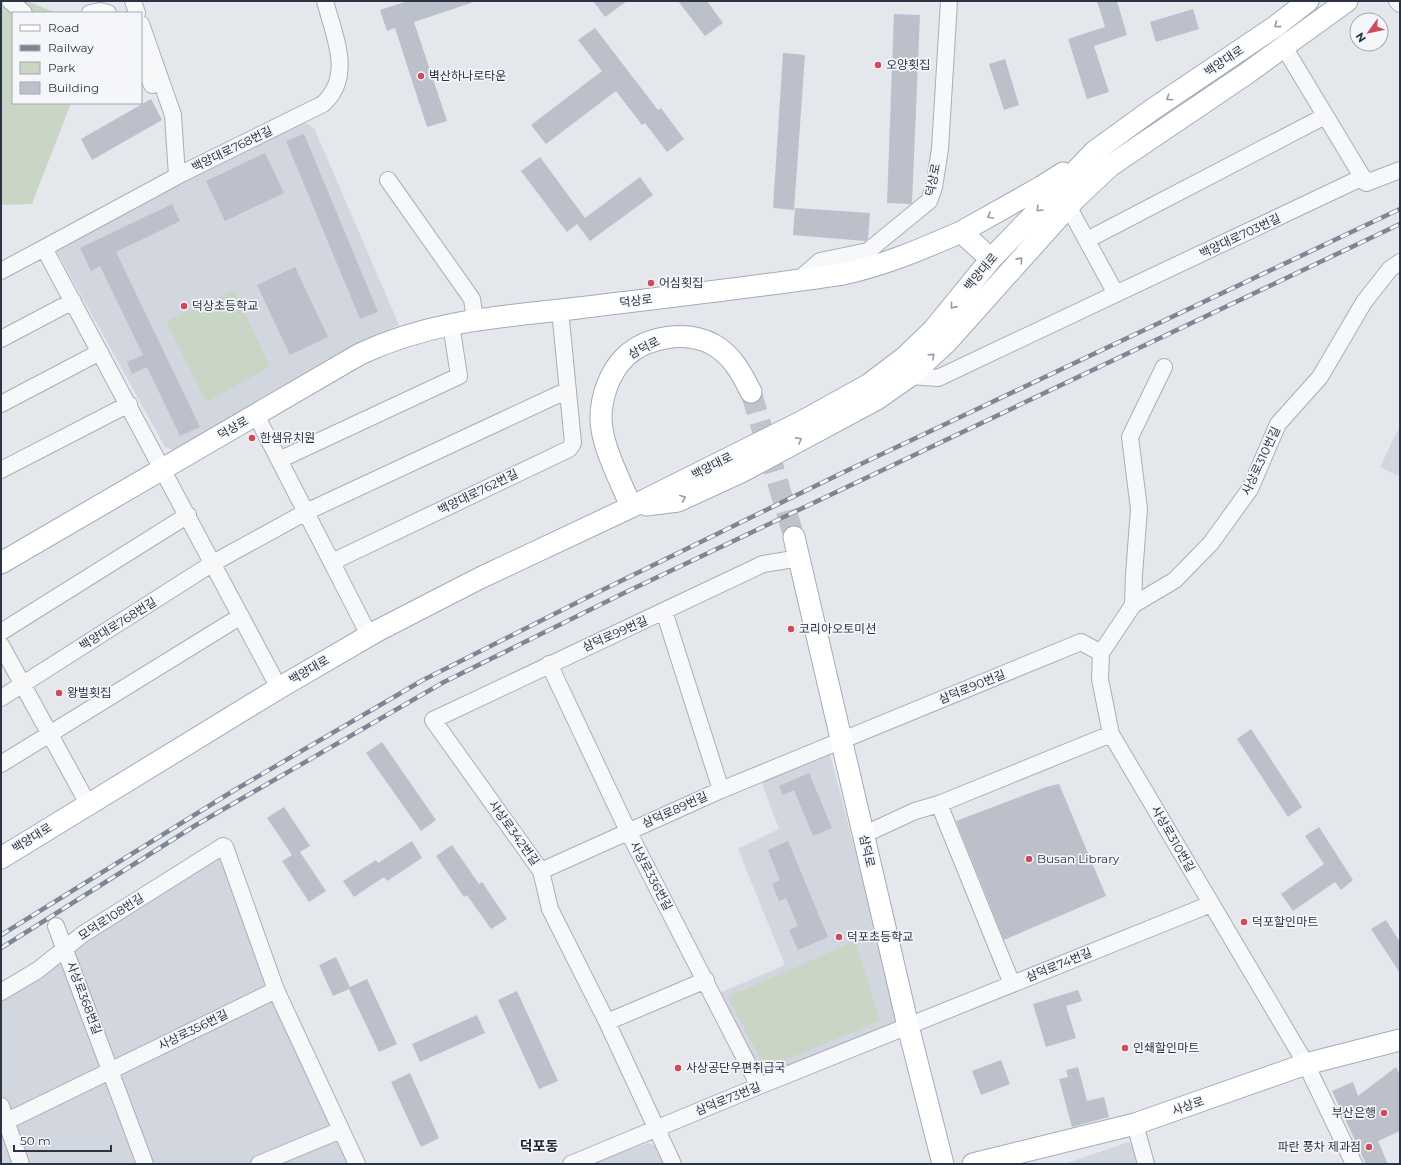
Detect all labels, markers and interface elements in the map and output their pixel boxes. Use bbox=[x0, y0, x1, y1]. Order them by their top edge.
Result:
legend bbox=[12, 12, 142, 104]
north arrow bbox=[1349, 12, 1389, 52]
text: Road bbox=[48, 20, 79, 35]
one-way arrow bbox=[1274, 20, 1281, 27]
text: N bbox=[1352, 30, 1369, 45]
text: Railway bbox=[48, 40, 94, 55]
street label: 백양대로 bbox=[1201, 42, 1246, 79]
place label: 오양횟집 bbox=[886, 57, 930, 72]
text: Park bbox=[48, 60, 76, 75]
marker: 오양횟집 bbox=[873, 60, 883, 70]
place label: 벽산하나로타운 bbox=[429, 68, 506, 83]
marker: 벽산하나로타운 bbox=[416, 71, 426, 81]
text: Building bbox=[48, 80, 99, 95]
one-way arrow bbox=[1167, 93, 1174, 100]
street label: 백양대로768번길 bbox=[189, 123, 275, 175]
street label: 덕상로 bbox=[922, 162, 943, 198]
one-way arrow bbox=[1036, 204, 1044, 212]
street label: 백양대로703번길 bbox=[1197, 210, 1283, 261]
one-way arrow bbox=[987, 211, 994, 218]
street label: 백양대로 bbox=[961, 250, 1001, 293]
one-way arrow bbox=[1015, 257, 1022, 265]
place label: 어심횟집 bbox=[659, 275, 703, 290]
marker: 어심횟집 bbox=[646, 278, 656, 288]
street label: 덕상로 bbox=[619, 291, 653, 310]
place label: 덕상초등학교 bbox=[192, 298, 258, 313]
marker: 덕상초등학교 bbox=[179, 301, 189, 311]
one-way arrow bbox=[950, 301, 957, 308]
street label: 삼덕로 bbox=[626, 333, 662, 362]
one-way arrow bbox=[927, 353, 935, 360]
street label: 덕상로 bbox=[215, 413, 251, 442]
street label: 사상로310번길 bbox=[1238, 424, 1283, 498]
place label: 한샘유치원 bbox=[260, 430, 315, 445]
marker: 한샘유치원 bbox=[247, 433, 257, 443]
one-way arrow bbox=[795, 437, 802, 445]
street label: 백양대로 bbox=[689, 449, 735, 482]
street label: 백양대로762번길 bbox=[435, 466, 520, 517]
one-way arrow bbox=[680, 495, 687, 503]
street label: 백양대로768번길 bbox=[76, 594, 159, 653]
street label: 삼덕로99번길 bbox=[580, 612, 650, 655]
place label: 코리아오토미션 bbox=[799, 621, 876, 636]
marker: 코리아오토미션 bbox=[786, 624, 796, 634]
street label: 백양대로 bbox=[286, 652, 332, 687]
street label: 삼덕로90번길 bbox=[936, 666, 1007, 707]
place label: 왕벌횟집 bbox=[67, 685, 111, 700]
marker: 왕벌횟집 bbox=[54, 688, 64, 698]
street label: 삼덕로89번길 bbox=[640, 788, 710, 831]
street label: 사상로342번길 bbox=[486, 797, 543, 868]
street label: 사상로310번길 bbox=[1148, 803, 1198, 875]
street label: 백양대로 bbox=[9, 820, 54, 856]
street label: 삼덕로 bbox=[856, 833, 879, 869]
street label: 사상로336번길 bbox=[627, 839, 676, 913]
place label: Busan Library bbox=[1037, 851, 1120, 866]
marker: Busan Library bbox=[1024, 854, 1034, 864]
street label: 모덕로108번길 bbox=[75, 890, 146, 943]
place label: 덕포할인마트 bbox=[1252, 914, 1318, 929]
marker: 덕포할인마트 bbox=[1239, 917, 1249, 927]
place label: 덕포초등학교 bbox=[847, 929, 913, 944]
marker: 덕포초등학교 bbox=[834, 932, 844, 942]
street label: 삼덕로74번길 bbox=[1024, 945, 1094, 984]
street label: 사상로368번길 bbox=[64, 959, 105, 1036]
street label: 사상로356번길 bbox=[155, 1006, 230, 1053]
place label: 인쇄할인마트 bbox=[1133, 1040, 1199, 1055]
marker: 인쇄할인마트 bbox=[1120, 1043, 1130, 1053]
place label: 사상공단우편취급국 bbox=[686, 1060, 785, 1075]
marker: 사상공단우편취급국 bbox=[673, 1063, 683, 1073]
street label: 삼덕로73번길 bbox=[693, 1079, 763, 1118]
street label: 사상로 bbox=[1170, 1093, 1206, 1118]
place label: 부산은행 bbox=[1332, 1105, 1376, 1120]
marker: 부산은행 bbox=[1379, 1108, 1389, 1118]
scale bar bbox=[14, 1127, 111, 1153]
text: 50 m bbox=[20, 1133, 51, 1148]
district label: 덕포동 bbox=[520, 1137, 558, 1155]
place label: 파란 풍차 제과점 bbox=[1277, 1139, 1361, 1154]
marker: 파란 풍차 제과점 bbox=[1364, 1142, 1374, 1152]

